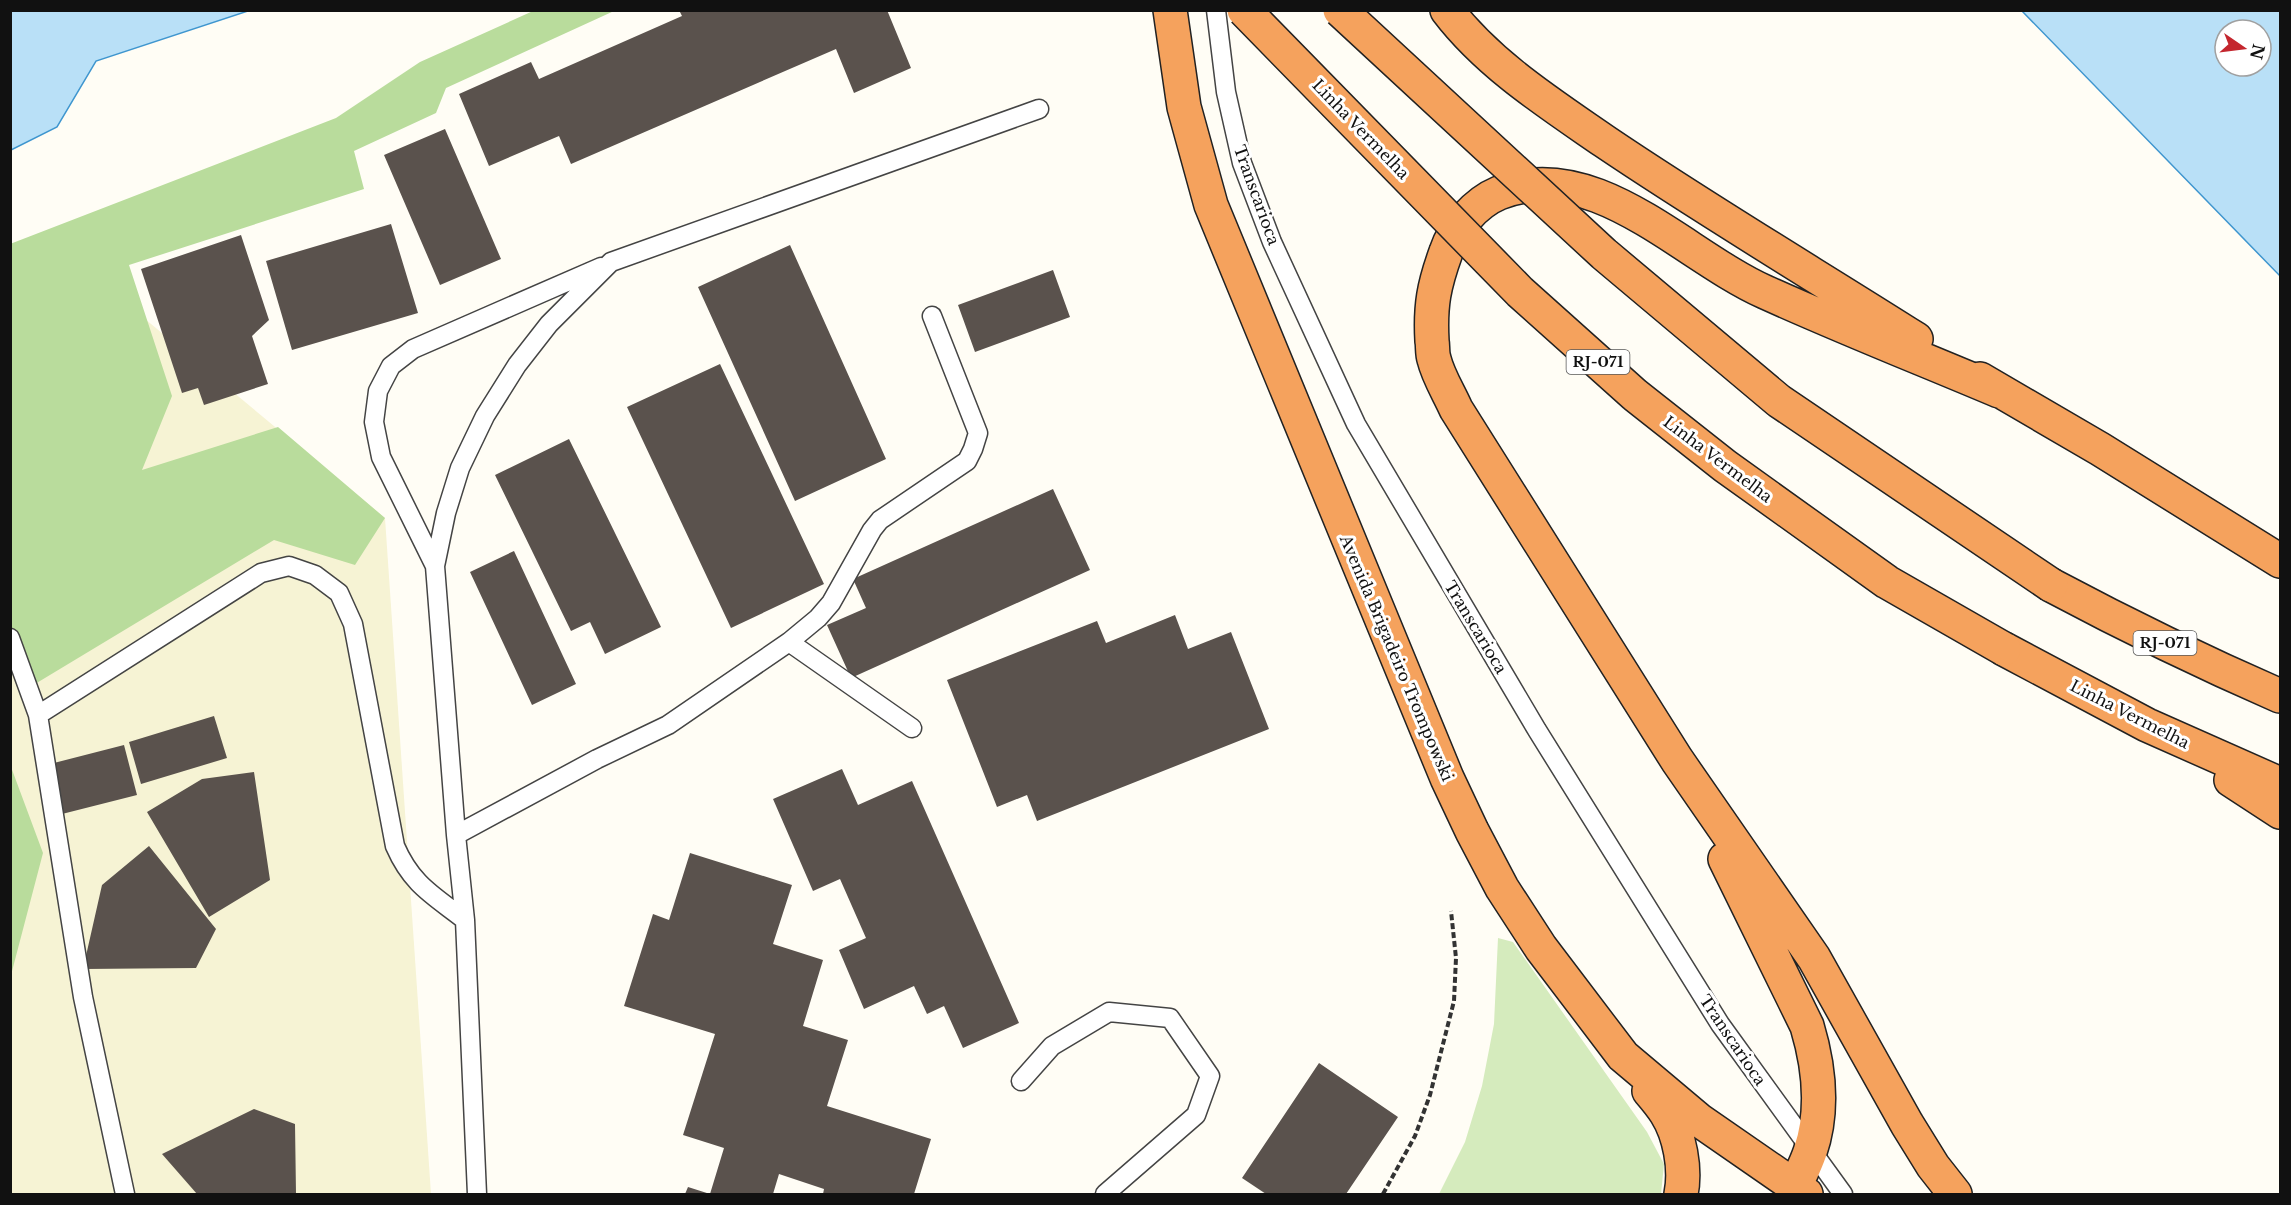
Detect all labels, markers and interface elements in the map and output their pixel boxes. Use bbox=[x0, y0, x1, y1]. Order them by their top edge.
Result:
north arrow bbox=[2213, 18, 2273, 78]
text: N bbox=[2246, 42, 2269, 61]
street label: Linha Vermelha bbox=[1308, 75, 1414, 183]
street label: Transcarioca bbox=[1230, 142, 1284, 248]
road number: RJ-071 bbox=[1566, 350, 1630, 374]
street label: Linha Vermelha bbox=[1660, 412, 1776, 507]
street label: Avenida Brigadeiro Trompowski bbox=[1335, 531, 1458, 785]
street label: Transcarioca bbox=[1440, 577, 1512, 677]
road number: RJ-071 bbox=[2134, 631, 2196, 655]
street label: Linha Vermelha bbox=[2067, 675, 2193, 753]
street label: Transcarioca bbox=[1695, 991, 1771, 1089]

